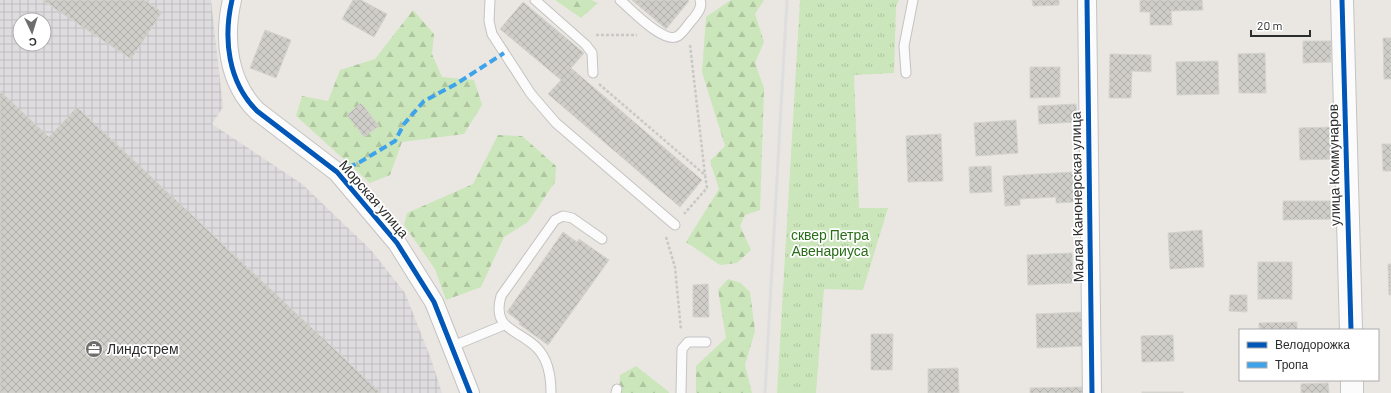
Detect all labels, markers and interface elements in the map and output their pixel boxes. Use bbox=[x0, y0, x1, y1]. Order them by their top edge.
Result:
north arrow bbox=[12, 12, 52, 52]
scale bar bbox=[1251, 12, 1310, 38]
text: 20 m bbox=[1257, 18, 1283, 32]
text: С bbox=[28, 36, 37, 49]
street label: улица Коммунаров bbox=[1324, 104, 1343, 226]
street label: Малая Канонерская улица bbox=[1067, 111, 1086, 283]
street label: Морская улица bbox=[336, 156, 413, 241]
park label: сквер Петра Авенариуса bbox=[791, 226, 869, 259]
legend bbox=[1239, 329, 1379, 381]
text: Велодорожка bbox=[1275, 337, 1350, 352]
office icon: Линдстрем bbox=[84, 339, 104, 359]
place label: Линдстрем bbox=[107, 340, 179, 357]
text: Тропа bbox=[1275, 357, 1309, 372]

